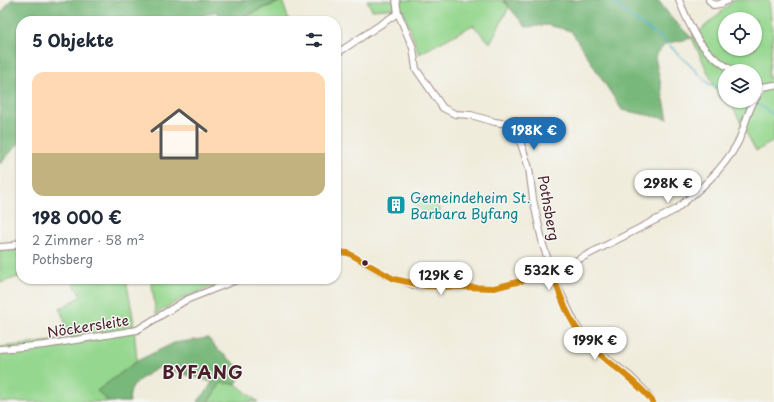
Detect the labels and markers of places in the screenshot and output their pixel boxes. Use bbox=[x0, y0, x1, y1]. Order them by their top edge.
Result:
pin: 198K € bbox=[501, 117, 567, 151]
pin: 298K € bbox=[635, 170, 701, 204]
place label: Gemeindeheim St. Barbara Byfang bbox=[410, 187, 530, 224]
building icon: Gemeindeheim St. Barbara Byfang bbox=[385, 194, 407, 216]
pin: 532K € bbox=[516, 257, 582, 291]
unlabelled marker bbox=[360, 258, 370, 268]
pin: 129K € bbox=[408, 262, 474, 296]
pin: 199K € bbox=[562, 327, 628, 361]

